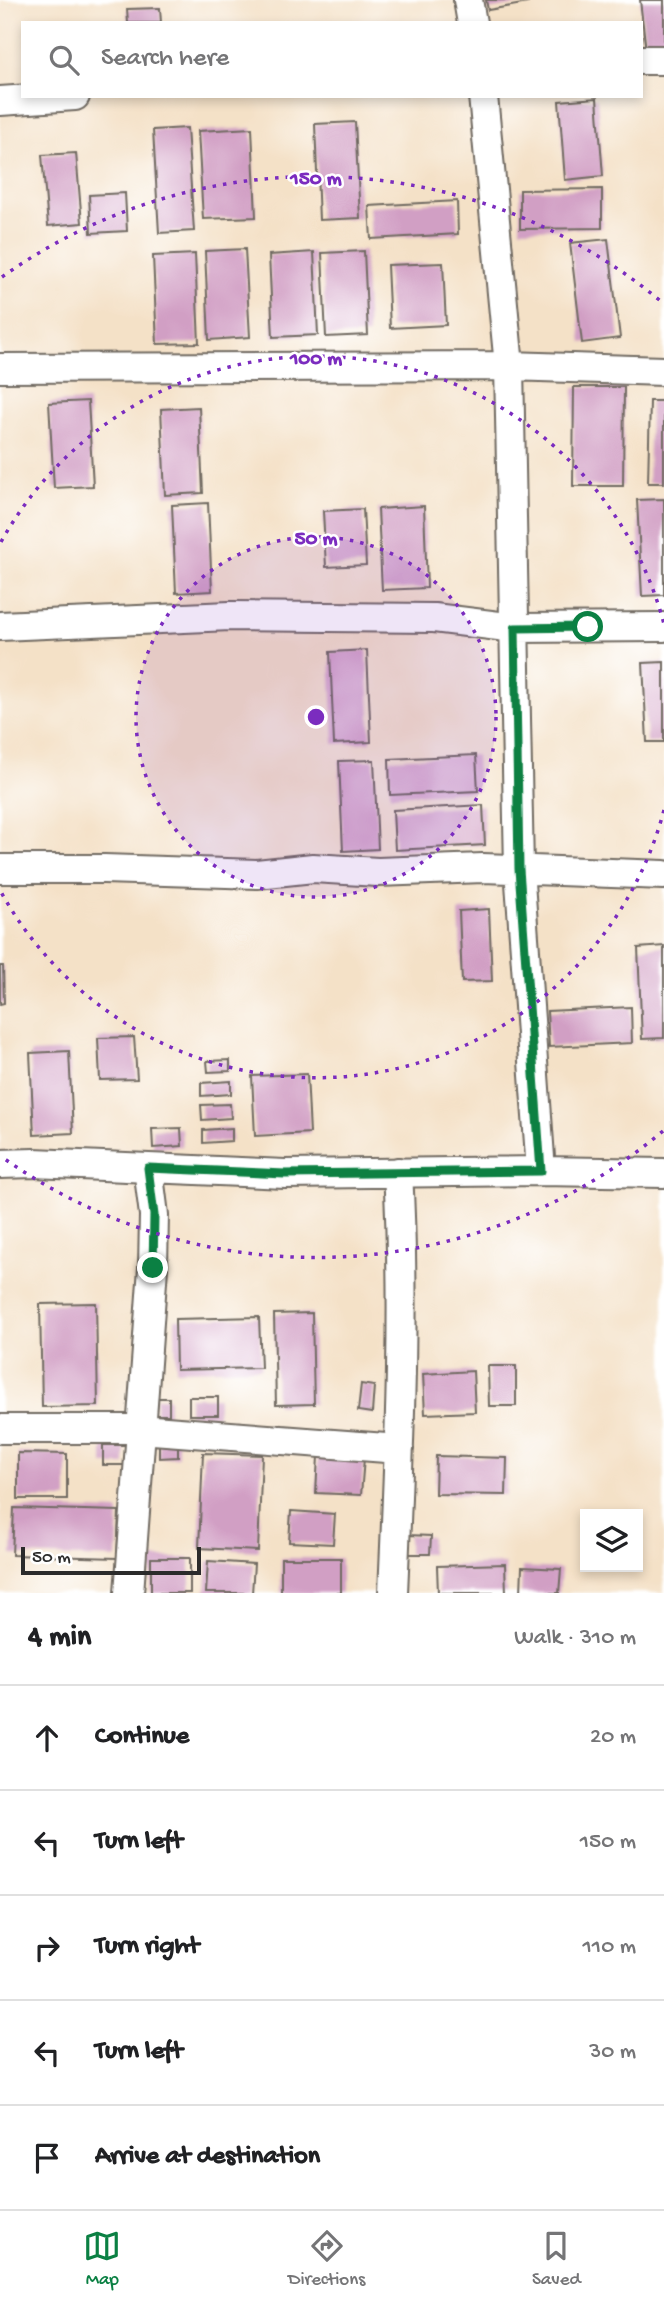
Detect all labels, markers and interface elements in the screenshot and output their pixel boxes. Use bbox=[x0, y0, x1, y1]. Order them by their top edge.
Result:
search box bbox=[21, 21, 643, 98]
icon: search bbox=[45, 41, 83, 79]
text: Search here bbox=[101, 44, 229, 75]
text: 150 m bbox=[289, 168, 342, 193]
text: 100 m bbox=[289, 348, 342, 373]
text: 50 m bbox=[295, 528, 338, 553]
route start bbox=[572, 611, 603, 642]
centre of rings bbox=[304, 705, 328, 729]
route end bbox=[137, 1252, 168, 1283]
map controls bbox=[580, 1509, 643, 1572]
button: layers bbox=[580, 1509, 643, 1572]
scale bar bbox=[21, 1544, 201, 1576]
text: 50 m bbox=[32, 1547, 71, 1570]
text: 4 min bbox=[28, 1621, 91, 1656]
text: Walk · 310 m bbox=[514, 1625, 636, 1652]
icon: ahead bbox=[28, 1719, 66, 1757]
text: Continue bbox=[95, 1722, 189, 1753]
text: 20 m bbox=[590, 1724, 636, 1751]
icon: left bbox=[28, 1824, 66, 1862]
text: Turn left bbox=[95, 1827, 183, 1858]
text: 150 m bbox=[580, 1829, 636, 1856]
icon: right bbox=[28, 1929, 66, 1967]
text: Turn right bbox=[95, 1932, 199, 1963]
text: 110 m bbox=[583, 1934, 636, 1961]
icon: left bbox=[28, 2034, 66, 2072]
text: Turn left bbox=[95, 2037, 183, 2068]
text: 30 m bbox=[589, 2039, 636, 2066]
icon: arrive bbox=[28, 2139, 66, 2177]
text: Arrive at destination bbox=[95, 2142, 320, 2173]
tab: Map bbox=[83, 2227, 121, 2292]
tab: Directions bbox=[288, 2227, 365, 2292]
tab: Saved bbox=[532, 2227, 581, 2292]

